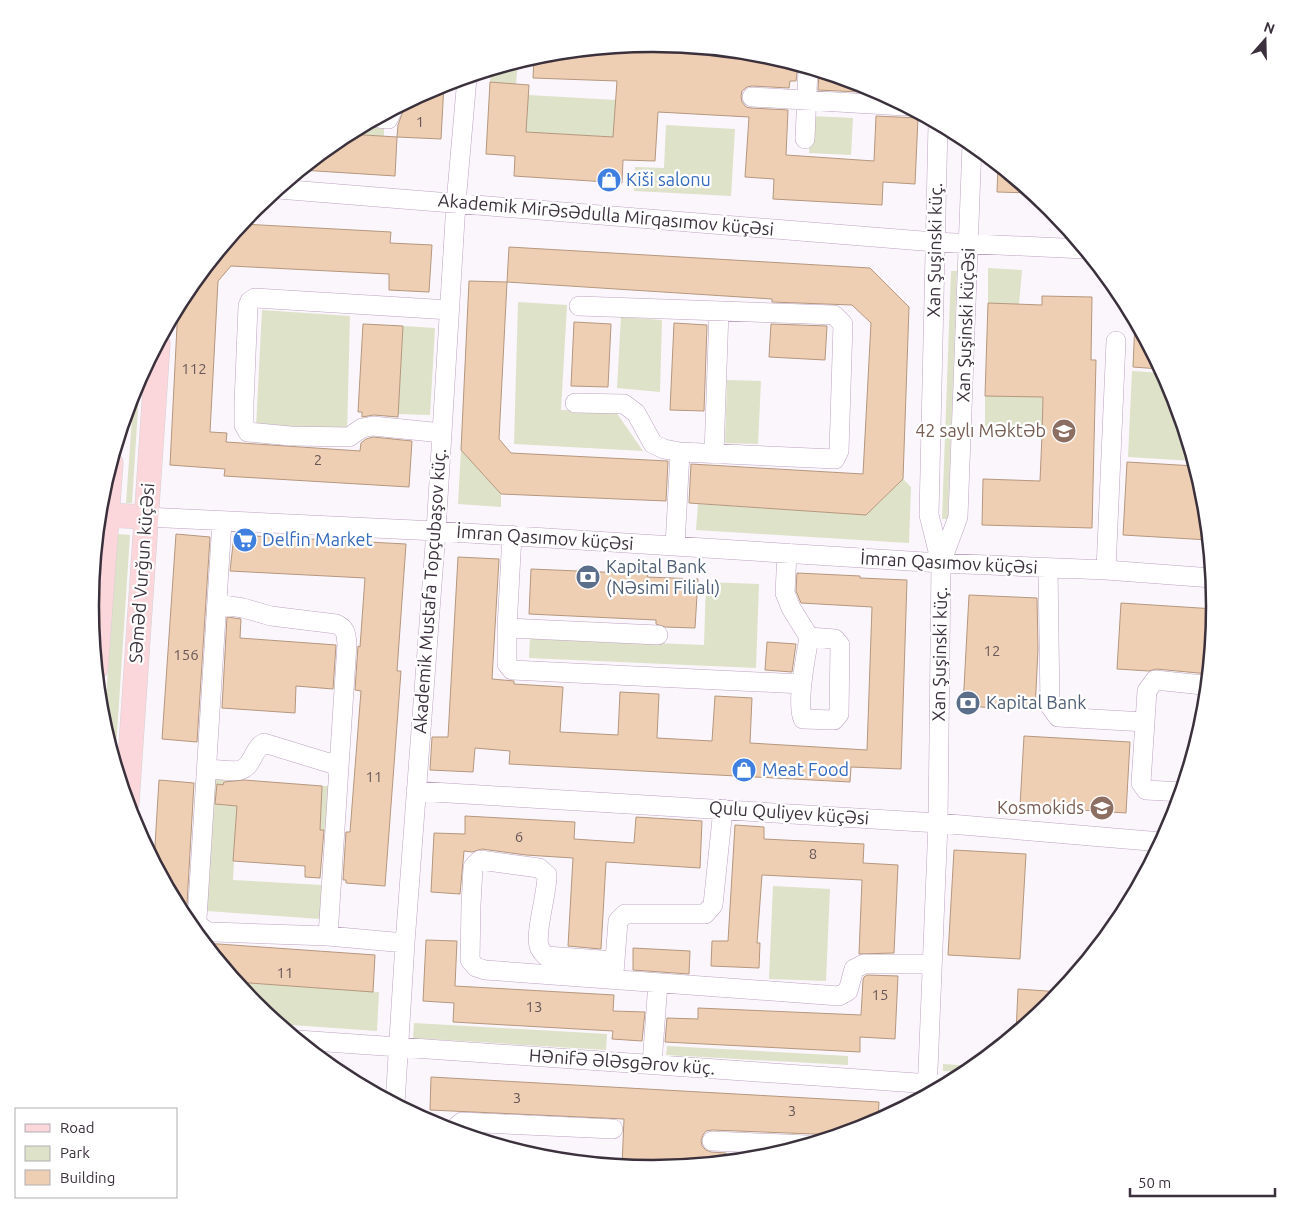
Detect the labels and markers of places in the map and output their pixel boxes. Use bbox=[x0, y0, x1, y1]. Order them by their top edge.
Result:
shop icon: Kiši salonu bbox=[596, 167, 622, 193]
place label: Kiši salonu bbox=[626, 169, 711, 189]
school or university icon: 42 saylı Məktəb bbox=[1051, 418, 1077, 444]
place label: 42 saylı Məktəb bbox=[915, 420, 1046, 440]
supermarket icon: Delfin Market bbox=[232, 527, 258, 553]
place label: Delfin Market bbox=[262, 529, 373, 549]
place label: Kapital Bank (Nəsimi Filialı) bbox=[606, 556, 720, 598]
bank icon: Kapital Bank (Nəsimi Filialı) bbox=[575, 564, 601, 590]
bank icon: Kapital Bank bbox=[955, 690, 981, 716]
place label: Kapital Bank bbox=[986, 692, 1086, 712]
shop icon: Meat Food bbox=[731, 757, 757, 783]
place label: Meat Food bbox=[762, 759, 849, 779]
school or university icon: Kosmokids bbox=[1089, 795, 1115, 821]
place label: Kosmokids bbox=[997, 797, 1084, 817]

